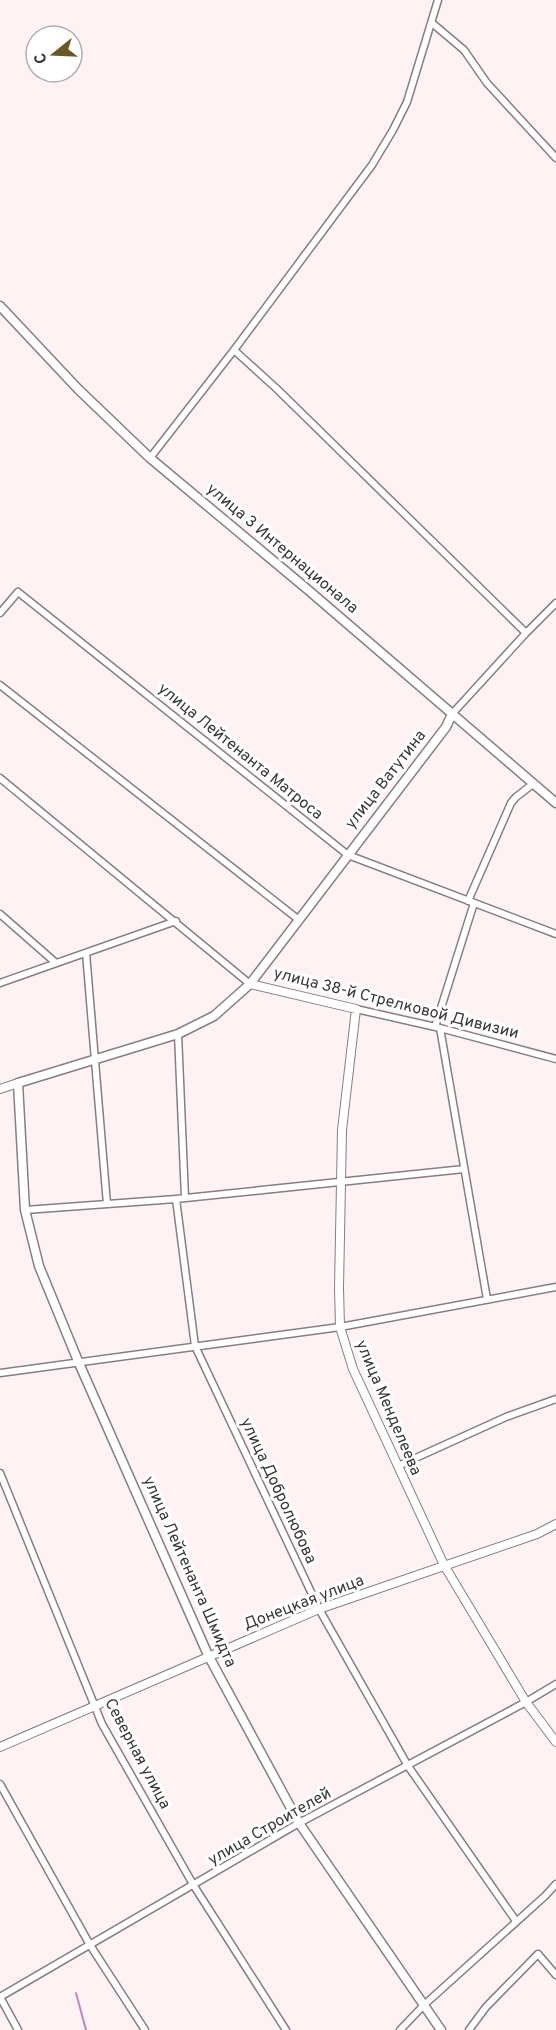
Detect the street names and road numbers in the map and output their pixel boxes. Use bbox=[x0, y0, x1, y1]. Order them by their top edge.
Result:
street label: улица 3 Интернационала bbox=[202, 480, 362, 618]
street label: улица Лейтенанта Матроса bbox=[153, 679, 327, 825]
street label: улица Ватутина bbox=[341, 727, 431, 833]
street label: улица 38-й Стрелковой Дивизии bbox=[271, 964, 521, 1044]
street label: улица Менделеева bbox=[350, 1337, 426, 1479]
street label: улица Добролюбова bbox=[235, 1415, 321, 1567]
street label: улица Лейтенанта Шмидта bbox=[138, 1473, 240, 1671]
street label: Донецкая улица bbox=[241, 1571, 367, 1635]
street label: Северная улица bbox=[99, 1695, 175, 1813]
street label: улица Строителей bbox=[205, 1784, 335, 1870]

